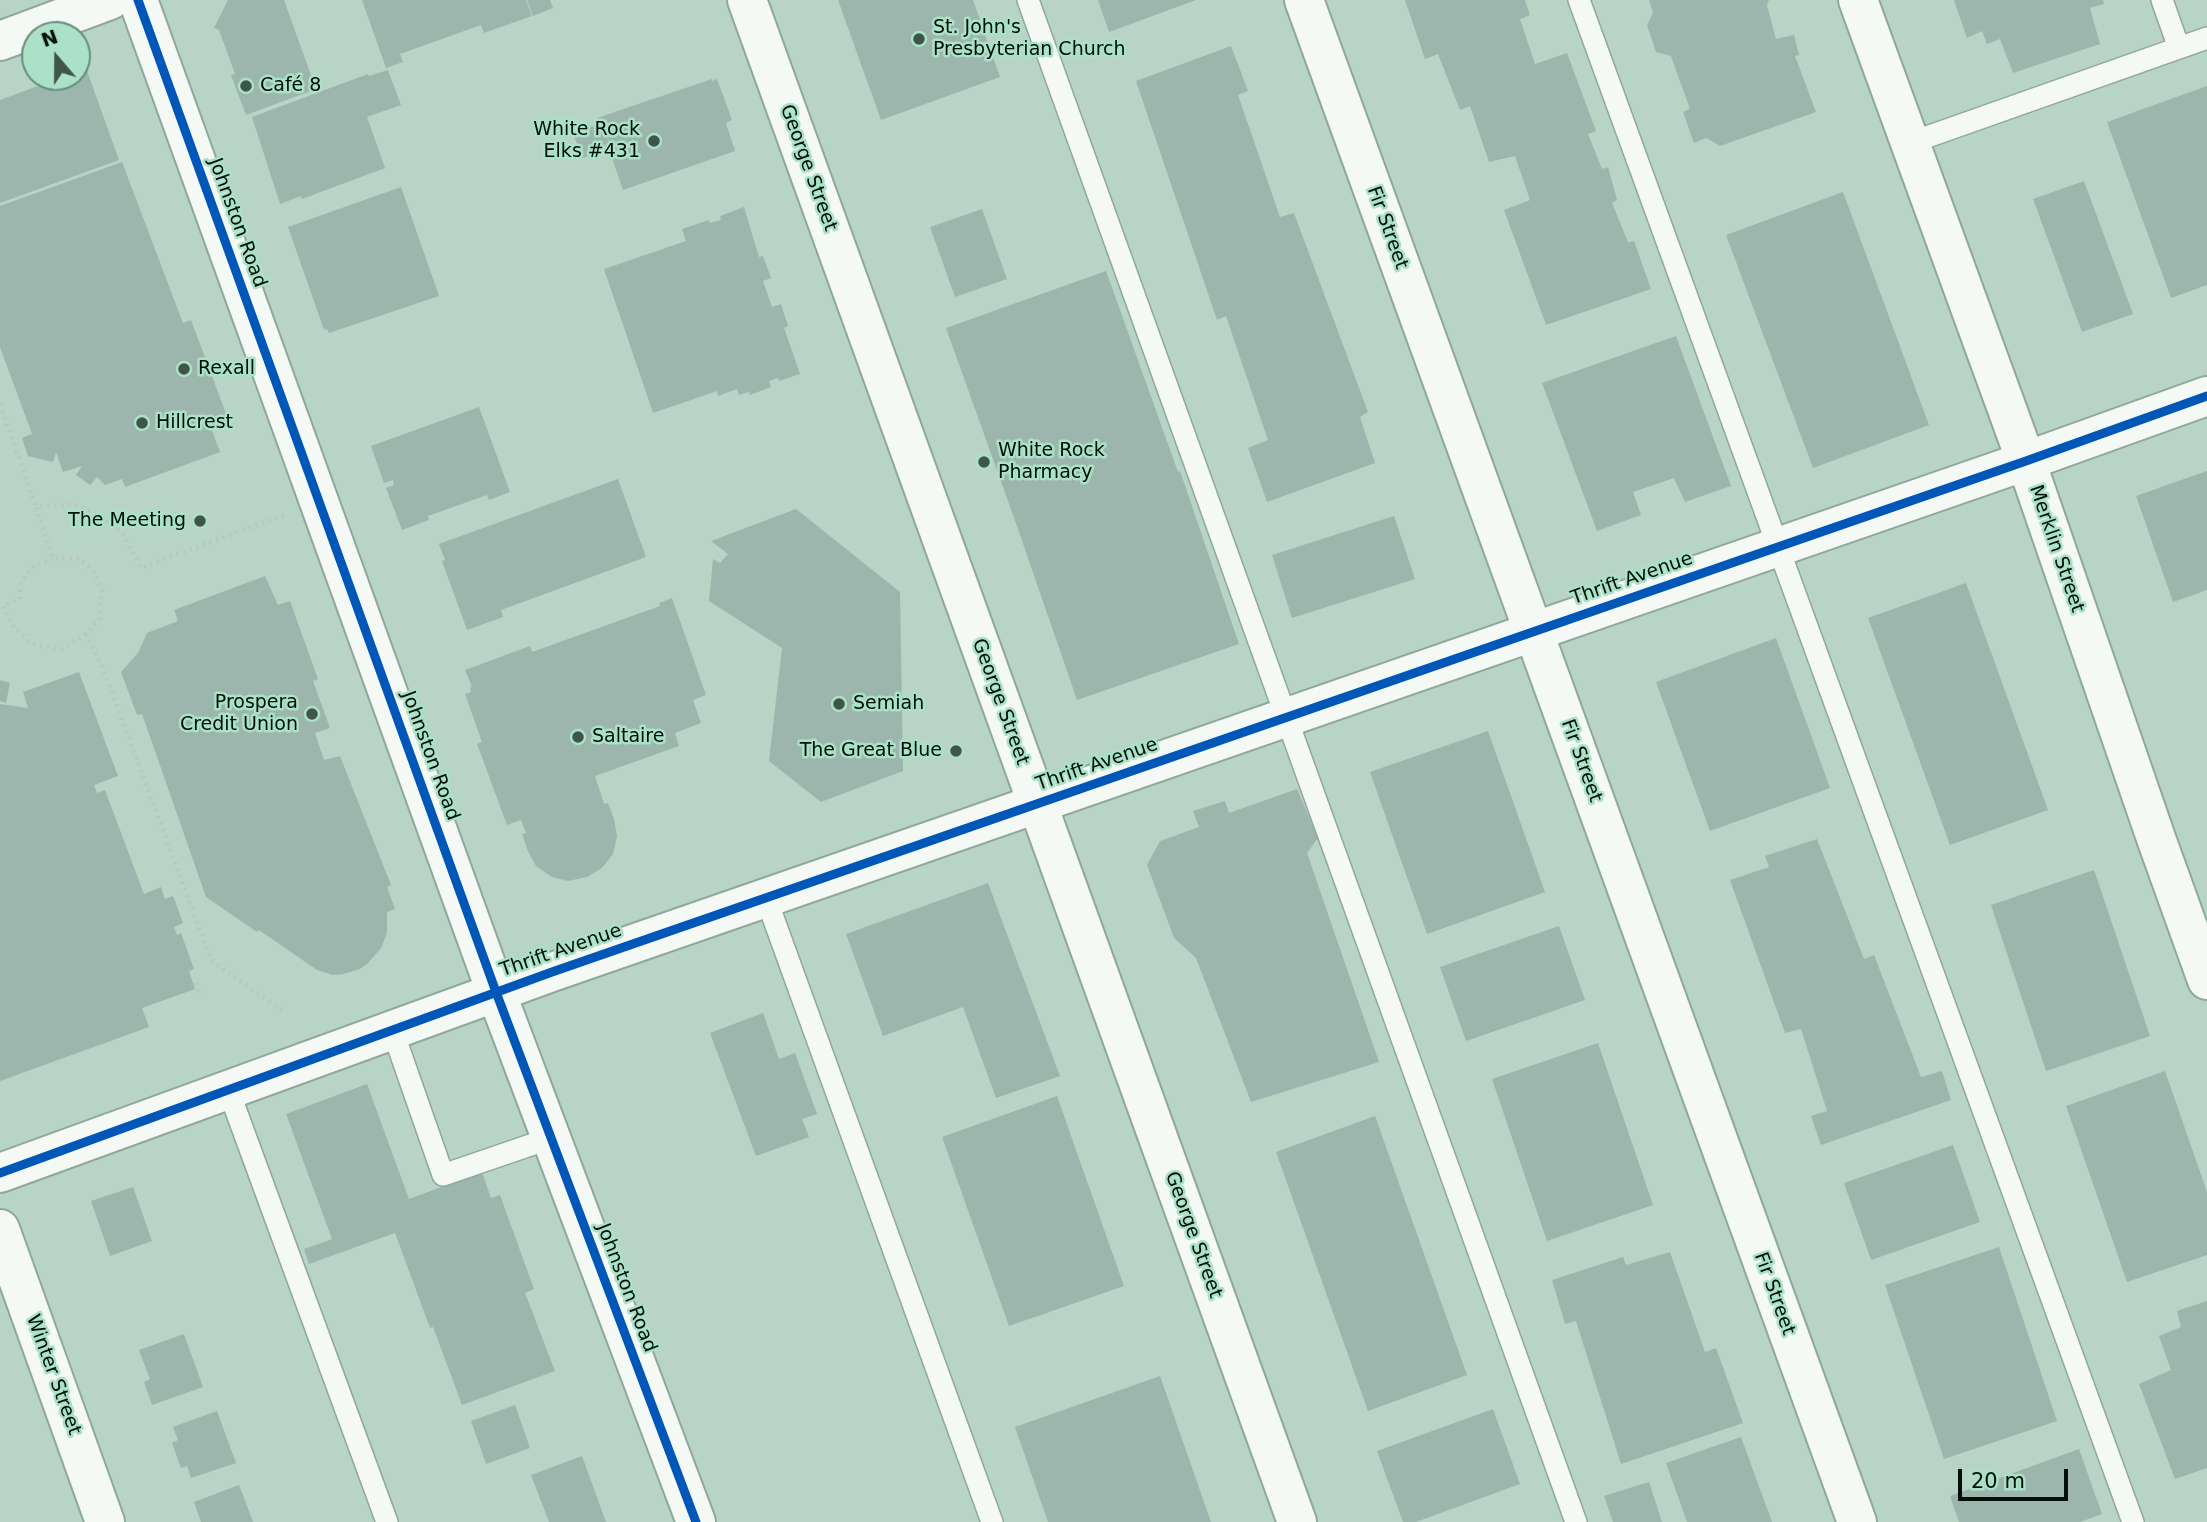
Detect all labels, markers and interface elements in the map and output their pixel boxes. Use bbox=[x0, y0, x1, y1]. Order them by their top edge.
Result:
place label: St. John's Presbyterian Church bbox=[933, 17, 1126, 61]
north arrow bbox=[21, 21, 91, 91]
text: N bbox=[38, 25, 61, 51]
marker: St. John's Presbyterian Church bbox=[911, 31, 927, 47]
place label: Café 8 bbox=[260, 75, 321, 97]
marker: Café 8 bbox=[238, 78, 254, 94]
street label: George Street bbox=[775, 102, 841, 234]
place label: White Rock Elks #431 bbox=[533, 119, 640, 163]
marker: White Rock Elks #431 bbox=[646, 133, 662, 149]
street label: Johnston Road bbox=[203, 155, 271, 291]
street label: Fir Street bbox=[1362, 184, 1412, 272]
place label: Rexall bbox=[198, 358, 255, 380]
marker: Rexall bbox=[176, 361, 192, 377]
place label: Hillcrest bbox=[156, 412, 233, 434]
marker: Hillcrest bbox=[134, 415, 150, 431]
place label: White Rock Pharmacy bbox=[998, 440, 1105, 484]
marker: White Rock Pharmacy bbox=[976, 454, 992, 470]
street label: Merklin Street bbox=[2024, 482, 2088, 616]
place label: The Meeting bbox=[68, 510, 186, 532]
marker: The Meeting bbox=[192, 513, 208, 529]
street label: Thrift Avenue bbox=[1568, 548, 1696, 610]
street label: George Street bbox=[967, 636, 1033, 768]
street label: Johnston Road bbox=[396, 688, 464, 824]
place label: Prospera Credit Union bbox=[180, 692, 298, 736]
place label: Semiah bbox=[853, 693, 924, 715]
marker: Semiah bbox=[831, 696, 847, 712]
marker: Prospera Credit Union bbox=[304, 706, 320, 722]
street label: Fir Street bbox=[1556, 717, 1606, 805]
place label: Saltaire bbox=[592, 726, 664, 748]
marker: Saltaire bbox=[570, 729, 586, 745]
street label: Thrift Avenue bbox=[1033, 734, 1161, 796]
place label: The Great Blue bbox=[800, 740, 942, 762]
marker: The Great Blue bbox=[948, 743, 964, 759]
street label: Thrift Avenue bbox=[497, 920, 625, 982]
street label: George Street bbox=[1160, 1169, 1226, 1301]
street label: Johnston Road bbox=[591, 1220, 661, 1356]
street label: Fir Street bbox=[1749, 1250, 1799, 1338]
street label: Winter Street bbox=[21, 1312, 85, 1438]
scale bar bbox=[1962, 1456, 2072, 1500]
text: 20 m bbox=[1971, 1469, 2025, 1493]

